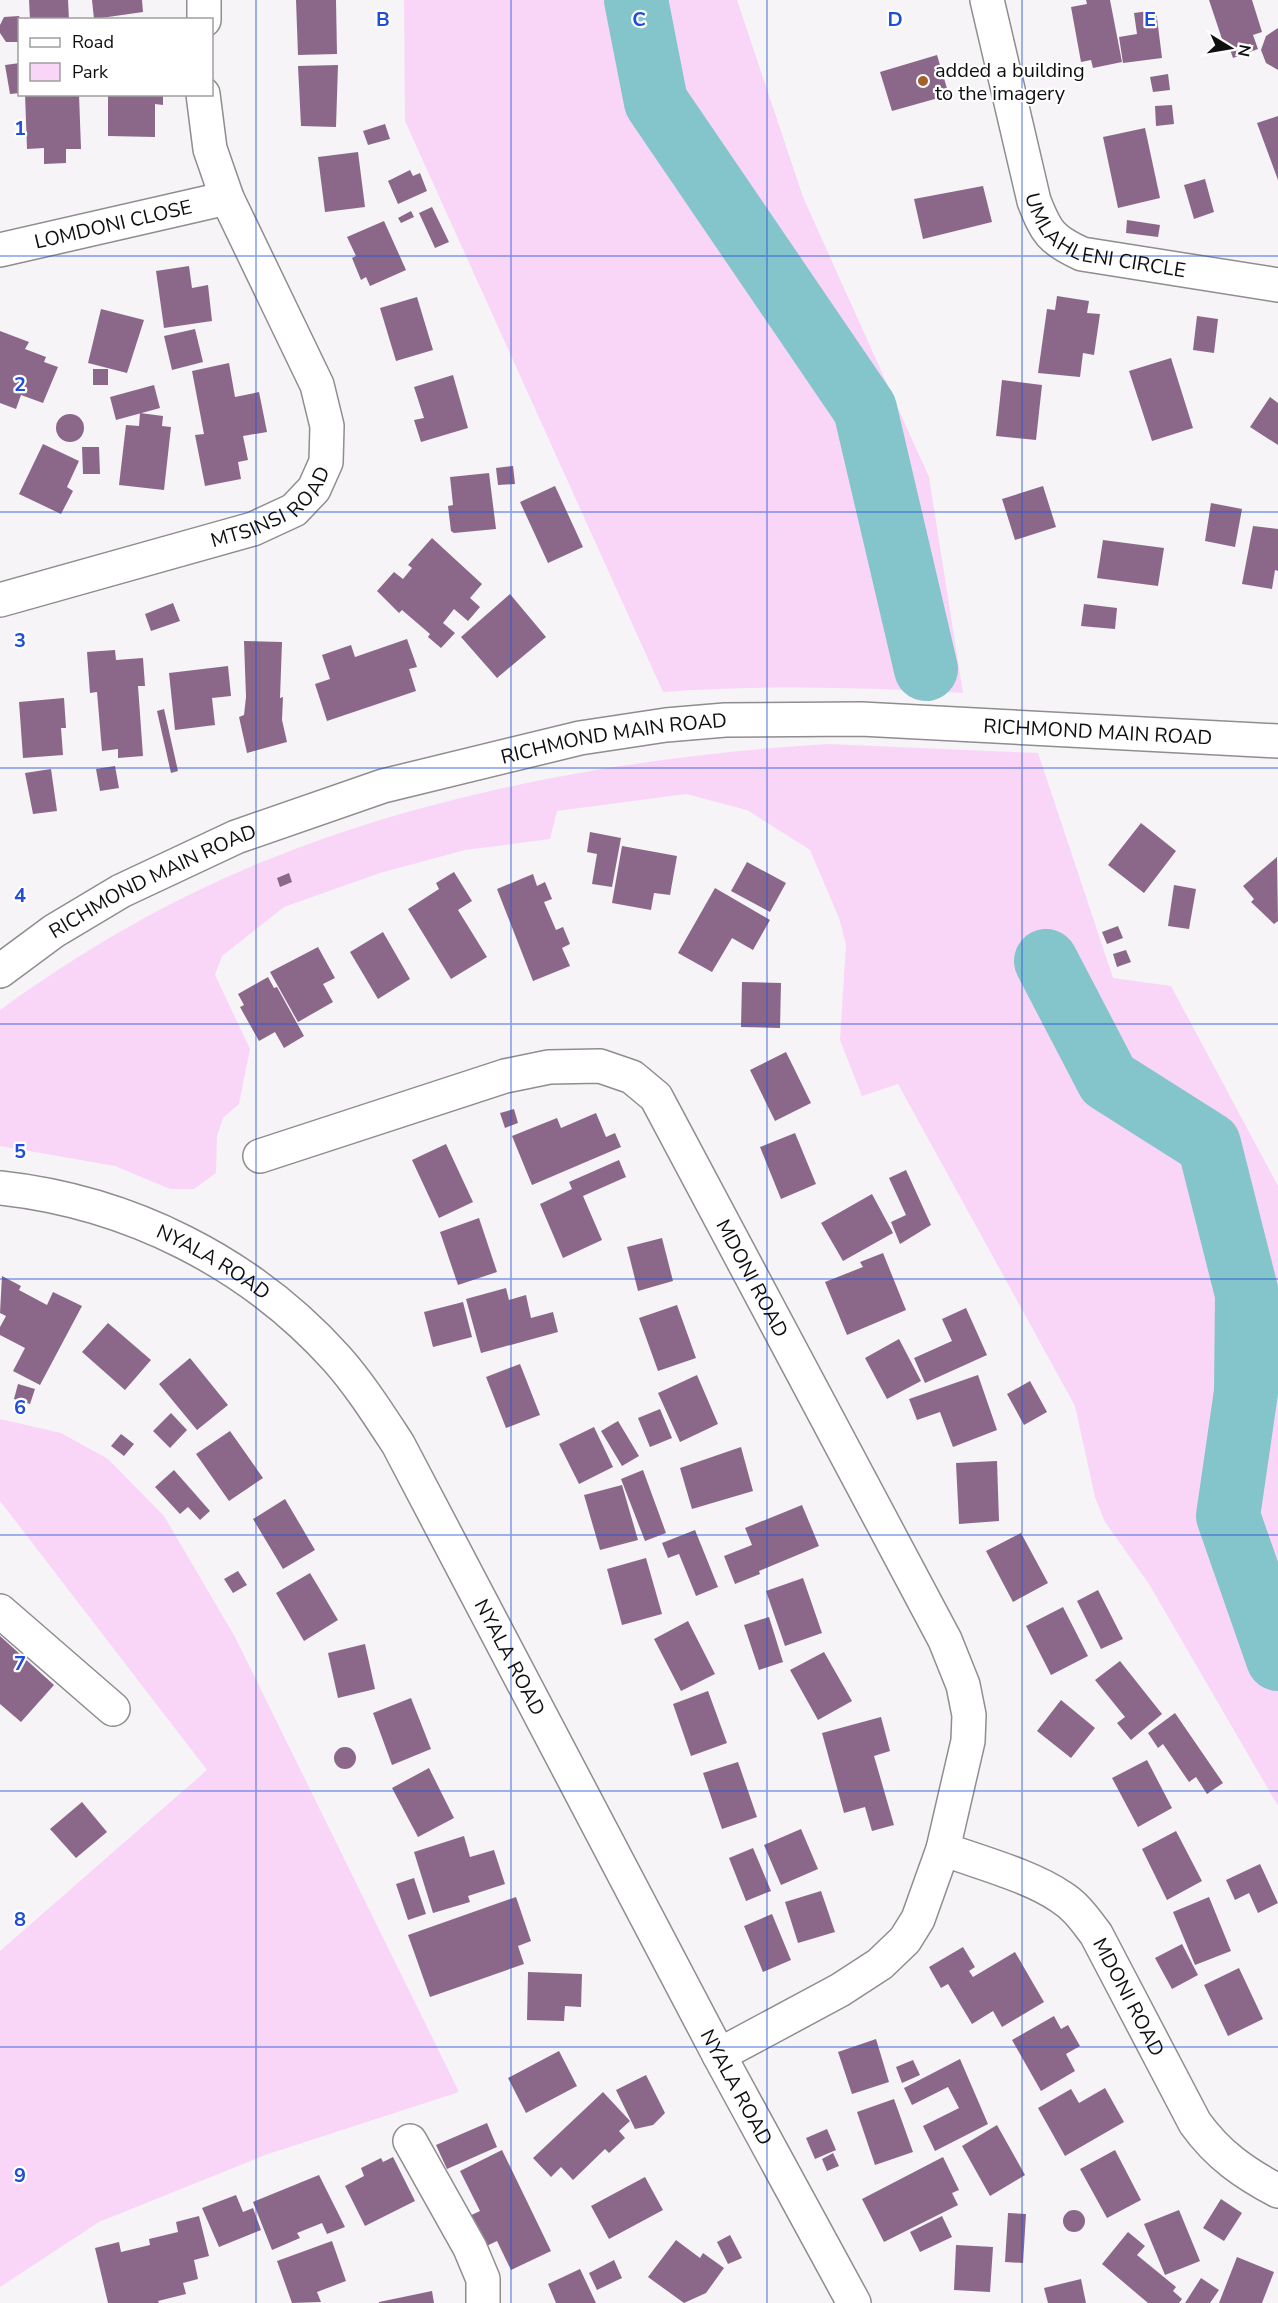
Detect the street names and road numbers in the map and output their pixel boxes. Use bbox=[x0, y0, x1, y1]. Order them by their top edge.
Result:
street label: UMLAHLENI CIRCLE bbox=[1019, 190, 1188, 284]
street label: LOMDONI CLOSE bbox=[32, 193, 195, 256]
street label: MTSINSI ROAD bbox=[208, 462, 336, 554]
street label: RICHMOND MAIN ROAD bbox=[498, 707, 728, 771]
street label: RICHMOND MAIN ROAD bbox=[983, 712, 1213, 752]
street label: RICHMOND MAIN ROAD bbox=[44, 818, 260, 945]
street label: MDONI ROAD bbox=[710, 1215, 795, 1342]
street label: NYALA ROAD bbox=[152, 1218, 276, 1306]
street label: NYALA ROAD bbox=[468, 1595, 551, 1720]
street label: MDONI ROAD bbox=[1086, 1933, 1171, 2061]
street label: NYALA ROAD bbox=[694, 2025, 779, 2150]

